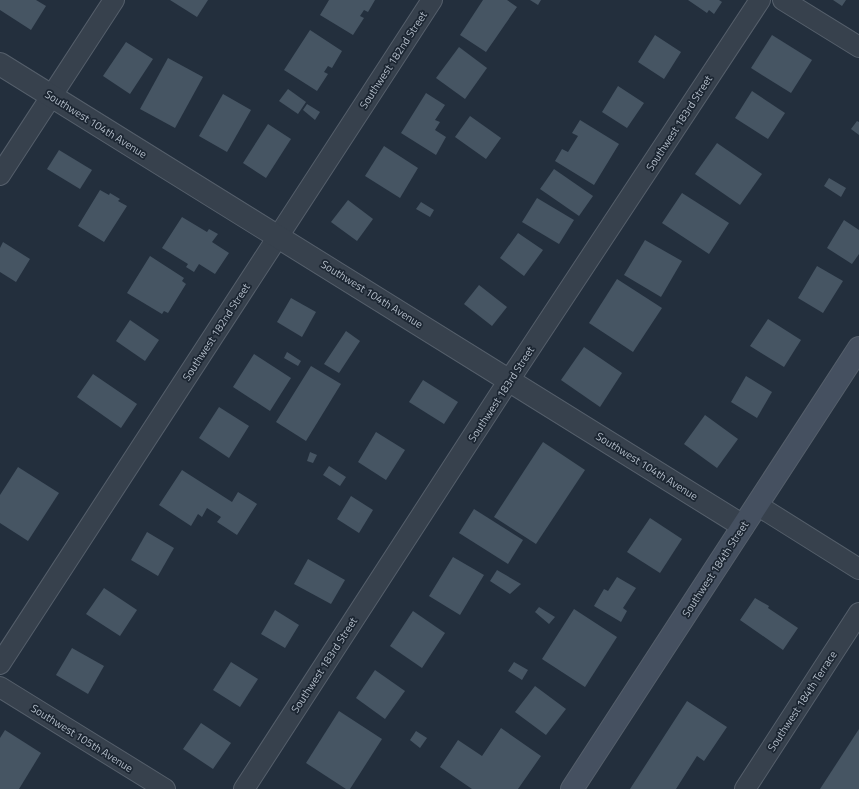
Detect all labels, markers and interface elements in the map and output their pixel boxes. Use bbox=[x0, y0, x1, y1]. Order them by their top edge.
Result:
street label: Southwest 182nd Street bbox=[355, 8, 431, 112]
street label: Southwest 183rd Street bbox=[642, 72, 716, 174]
street label: Southwest 104th Avenue bbox=[42, 86, 151, 162]
street label: Southwest 104th Avenue bbox=[318, 256, 427, 332]
street label: Southwest 182nd Street bbox=[178, 280, 254, 384]
street label: Southwest 183rd Street bbox=[464, 343, 538, 445]
street label: Southwest 104th Avenue bbox=[593, 428, 702, 504]
street label: Southwest 184th Street bbox=[678, 518, 752, 620]
street label: Southwest 183rd Street bbox=[287, 614, 361, 716]
street label: Southwest 184th Terrace bbox=[763, 647, 841, 754]
street label: Southwest 105th Avenue bbox=[28, 700, 137, 776]

